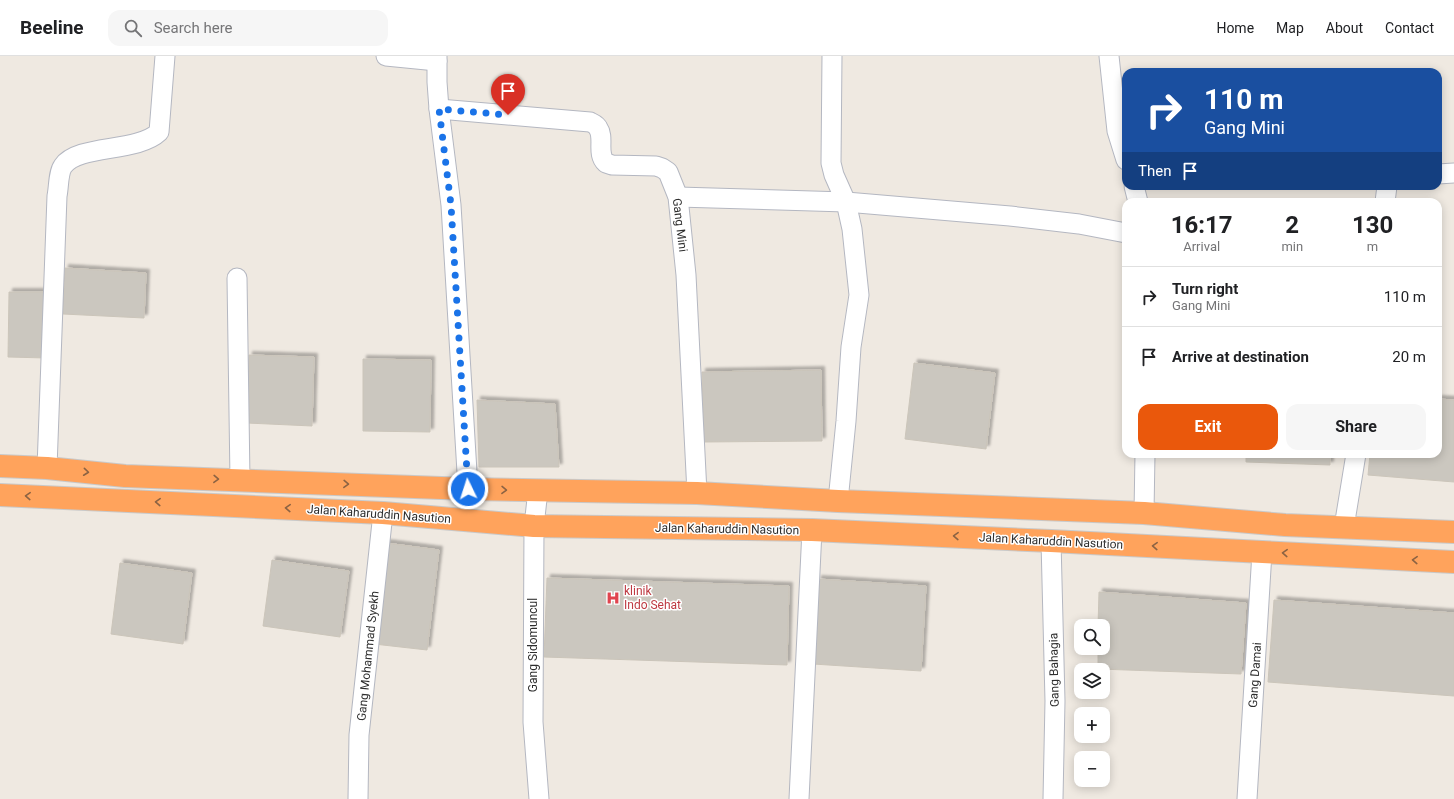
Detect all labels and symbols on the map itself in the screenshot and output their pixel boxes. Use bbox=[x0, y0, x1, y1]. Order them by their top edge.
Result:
pin bbox=[491, 74, 525, 115]
street label: Gang Mini bbox=[670, 197, 690, 253]
one-way arrow bbox=[83, 467, 89, 476]
position arrow bbox=[447, 468, 489, 510]
one-way arrow bbox=[213, 475, 219, 484]
one-way arrow bbox=[343, 480, 349, 489]
one-way arrow bbox=[501, 485, 507, 494]
one-way arrow bbox=[25, 492, 31, 501]
one-way arrow bbox=[155, 498, 161, 507]
street label: Jalan Kaharuddin Nasution bbox=[307, 502, 451, 526]
one-way arrow bbox=[285, 504, 291, 513]
street label: Jalan Kaharuddin Nasution bbox=[655, 521, 799, 537]
street label: Jalan Kaharuddin Nasution bbox=[979, 530, 1123, 552]
one-way arrow bbox=[953, 532, 959, 541]
one-way arrow bbox=[1152, 542, 1158, 550]
one-way arrow bbox=[1282, 549, 1288, 557]
one-way arrow bbox=[1412, 556, 1418, 565]
place label: klinik Indo Sehat bbox=[624, 584, 681, 612]
street label: Gang Mohammad Syekh bbox=[354, 590, 382, 722]
hospital icon: klinik Indo Sehat bbox=[605, 590, 621, 606]
street label: Gang Sidomuncul bbox=[526, 598, 540, 692]
street label: Gang Bahagia bbox=[1046, 633, 1062, 707]
street label: Gang Damai bbox=[1246, 642, 1264, 708]

